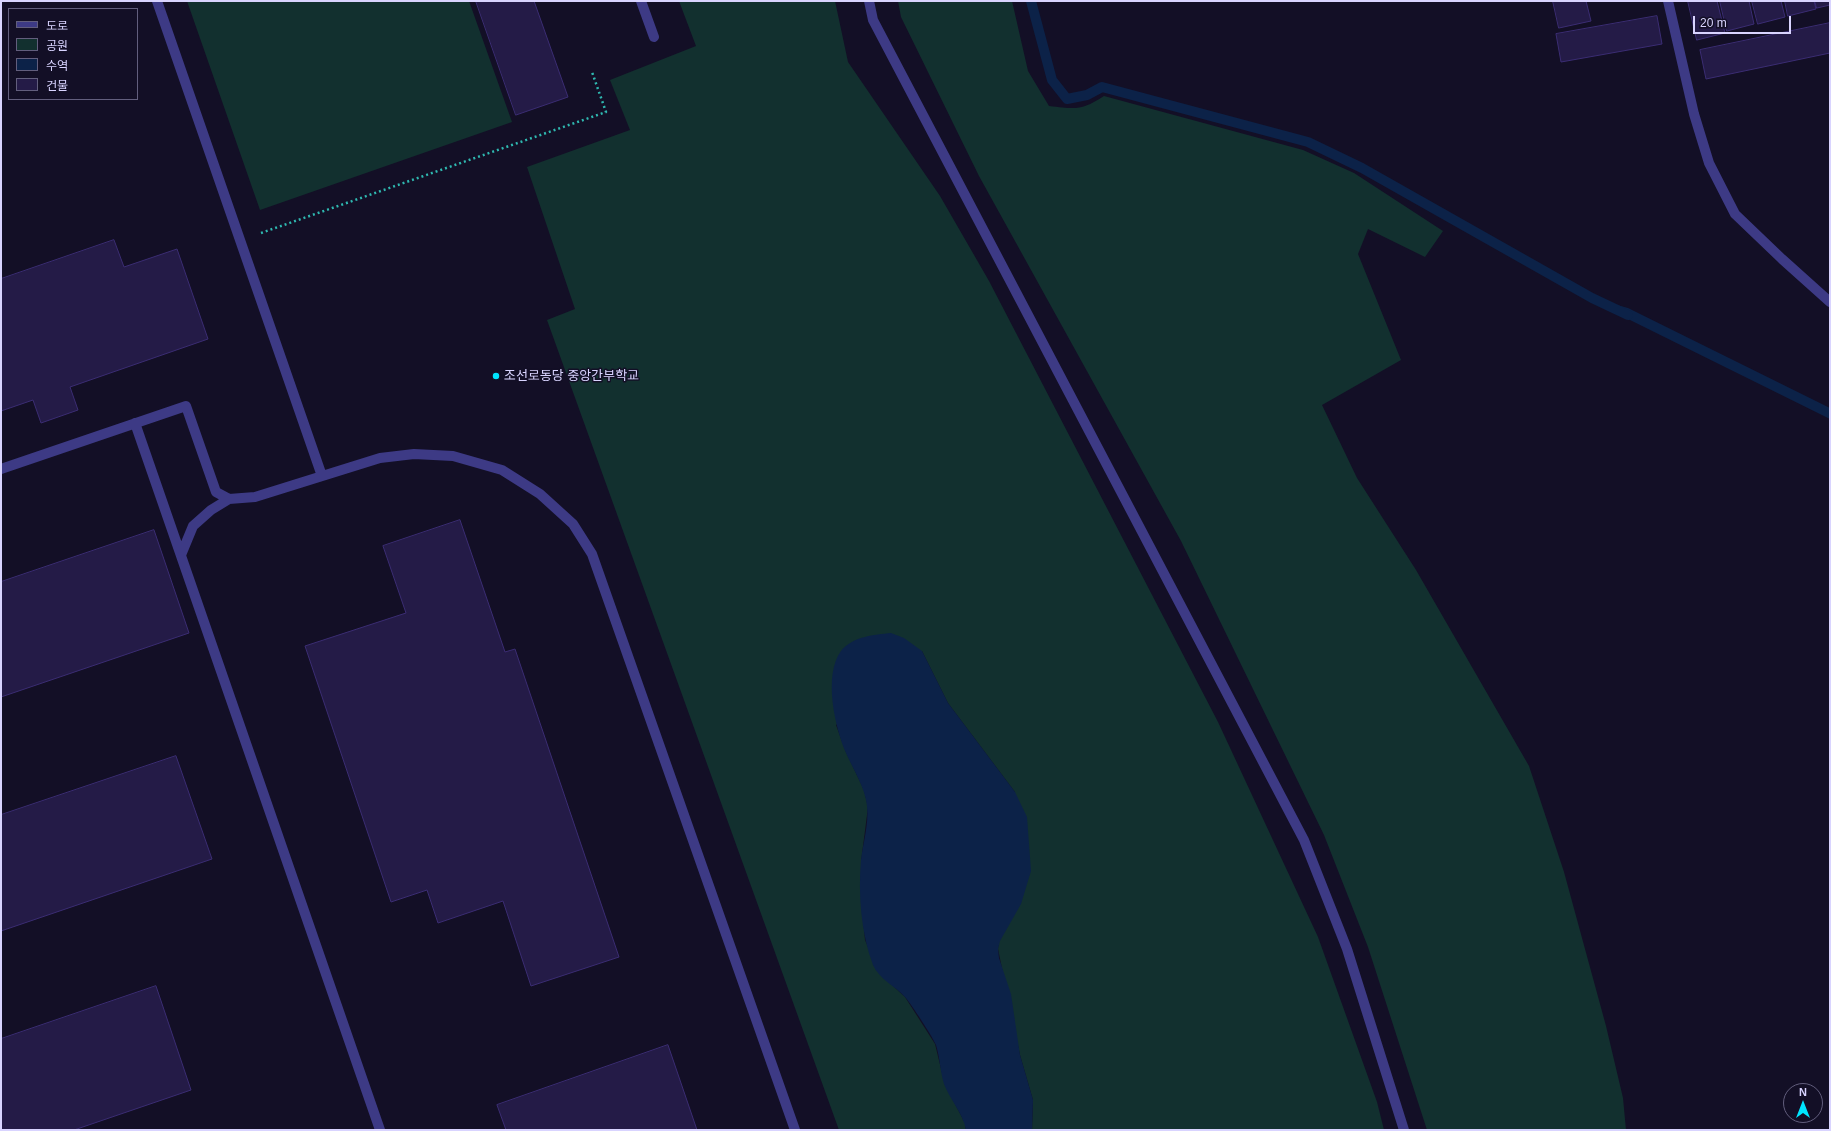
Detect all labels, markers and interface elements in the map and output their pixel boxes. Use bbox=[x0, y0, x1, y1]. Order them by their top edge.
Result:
legend bbox=[8, 8, 138, 100]
scale bar bbox=[1695, 8, 1793, 34]
text: 20 m bbox=[1700, 16, 1727, 30]
text: 도로 bbox=[46, 19, 68, 33]
text: 공원 bbox=[46, 39, 68, 53]
text: 수역 bbox=[46, 59, 68, 73]
text: 건물 bbox=[46, 79, 68, 93]
place label: 조선로동당 중앙간부학교 bbox=[504, 368, 639, 384]
marker: 조선로동당 중앙간부학교 bbox=[491, 371, 501, 381]
north arrow bbox=[1783, 1083, 1823, 1123]
text: N bbox=[1799, 1086, 1807, 1098]

